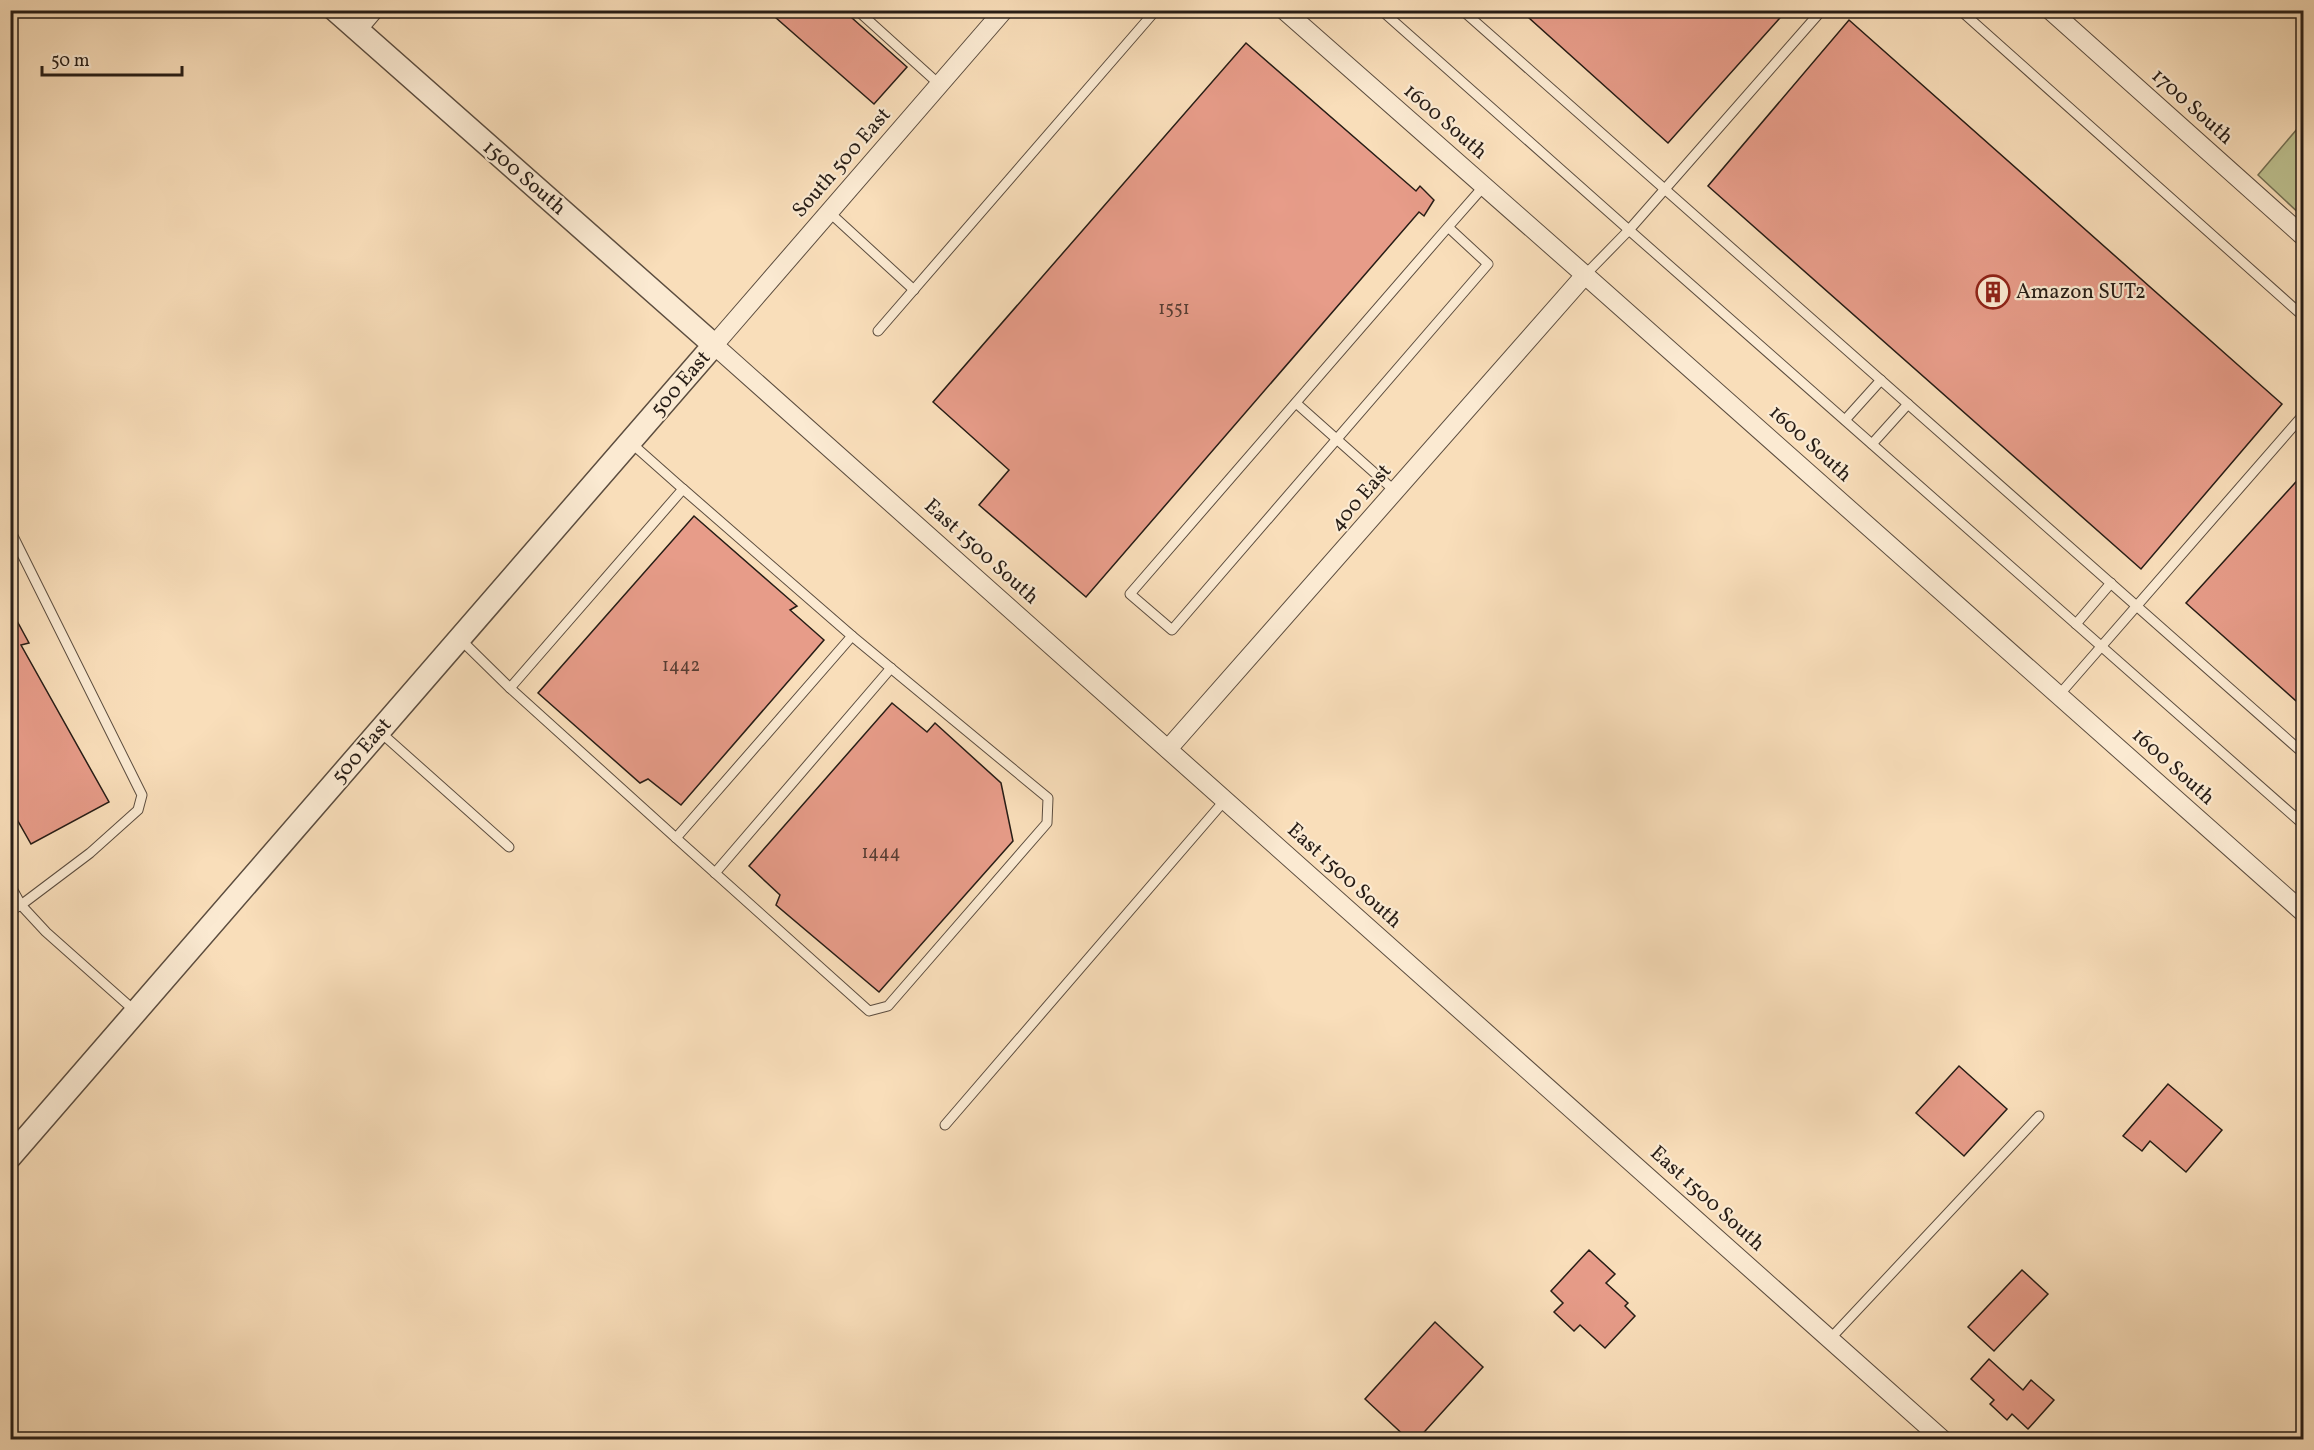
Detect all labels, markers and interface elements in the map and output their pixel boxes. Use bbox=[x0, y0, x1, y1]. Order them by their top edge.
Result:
scale bar bbox=[42, 39, 182, 77]
text: 50 m bbox=[51, 49, 90, 74]
street label: 1700 South bbox=[2144, 62, 2240, 152]
street label: 1600 South bbox=[1397, 77, 1493, 167]
street label: South 500 East bbox=[786, 102, 898, 224]
street label: 1500 South bbox=[476, 134, 572, 222]
building icon: Amazon SUT2 bbox=[1975, 274, 2011, 310]
place label: Amazon SUT2 bbox=[2016, 278, 2146, 307]
house number: 1551 bbox=[1158, 297, 1190, 322]
street label: 500 East bbox=[644, 345, 718, 423]
street label: 1600 South bbox=[1762, 399, 1858, 489]
street label: 400 East bbox=[1323, 458, 1399, 538]
street label: East 1500 South bbox=[917, 492, 1045, 612]
house number: 1442 bbox=[662, 654, 700, 679]
street label: 500 East bbox=[325, 712, 399, 790]
street label: 1600 South bbox=[2125, 722, 2221, 812]
street label: East 1500 South bbox=[1280, 816, 1408, 936]
house number: 1444 bbox=[861, 841, 901, 866]
street label: East 1500 South bbox=[1643, 1139, 1771, 1259]

